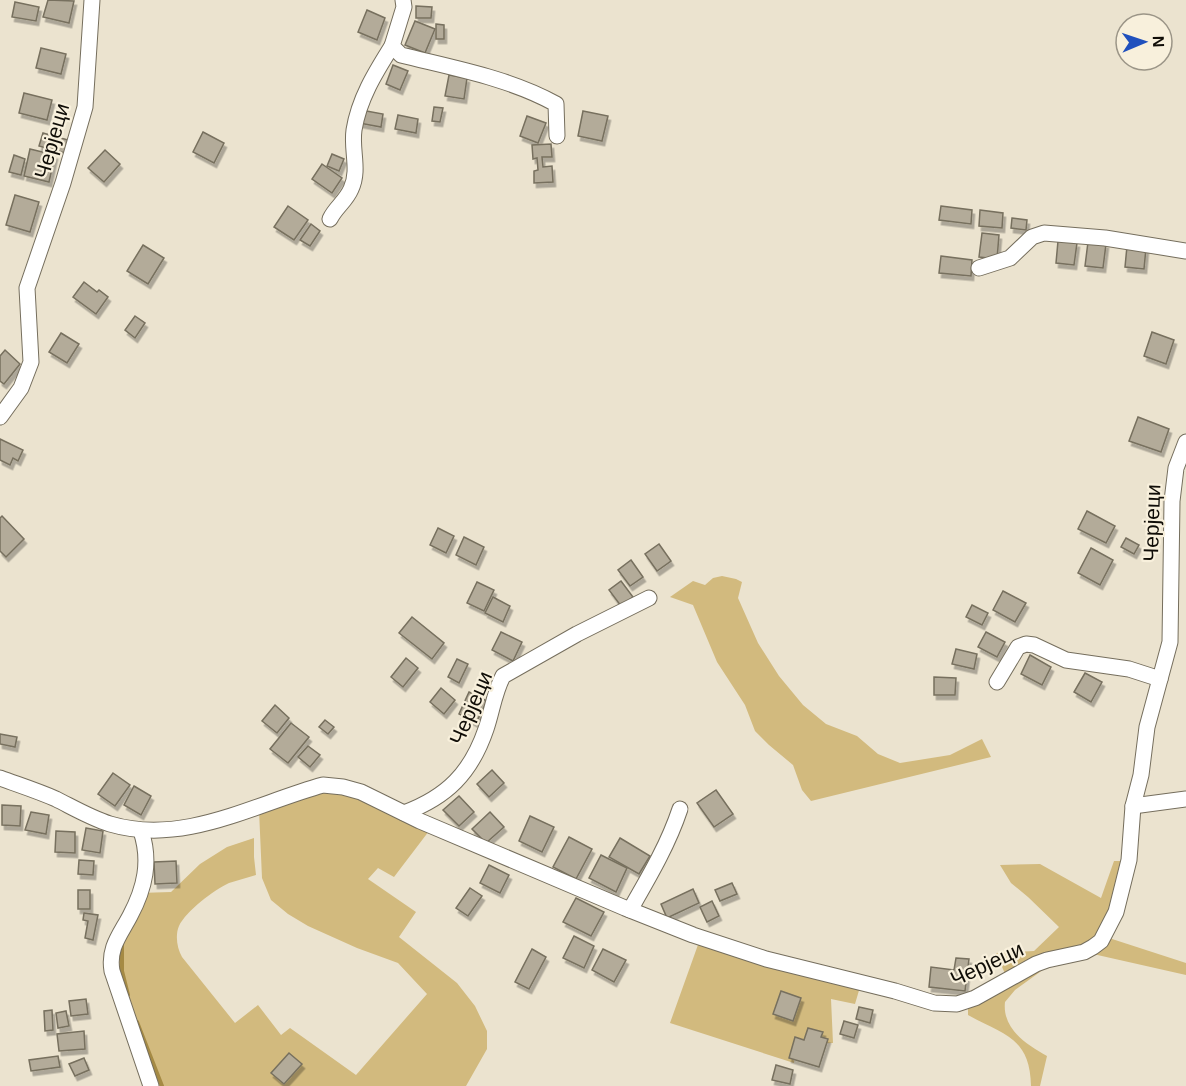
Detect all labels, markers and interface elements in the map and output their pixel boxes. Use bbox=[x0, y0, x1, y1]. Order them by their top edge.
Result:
north arrow bbox=[1114, 12, 1174, 72]
text: N bbox=[1150, 35, 1167, 48]
street label: Черјеци bbox=[30, 100, 73, 181]
street label: Черјеци bbox=[1139, 484, 1164, 562]
street label: Черјеци bbox=[445, 668, 496, 748]
street label: Черјеци bbox=[947, 937, 1027, 990]

